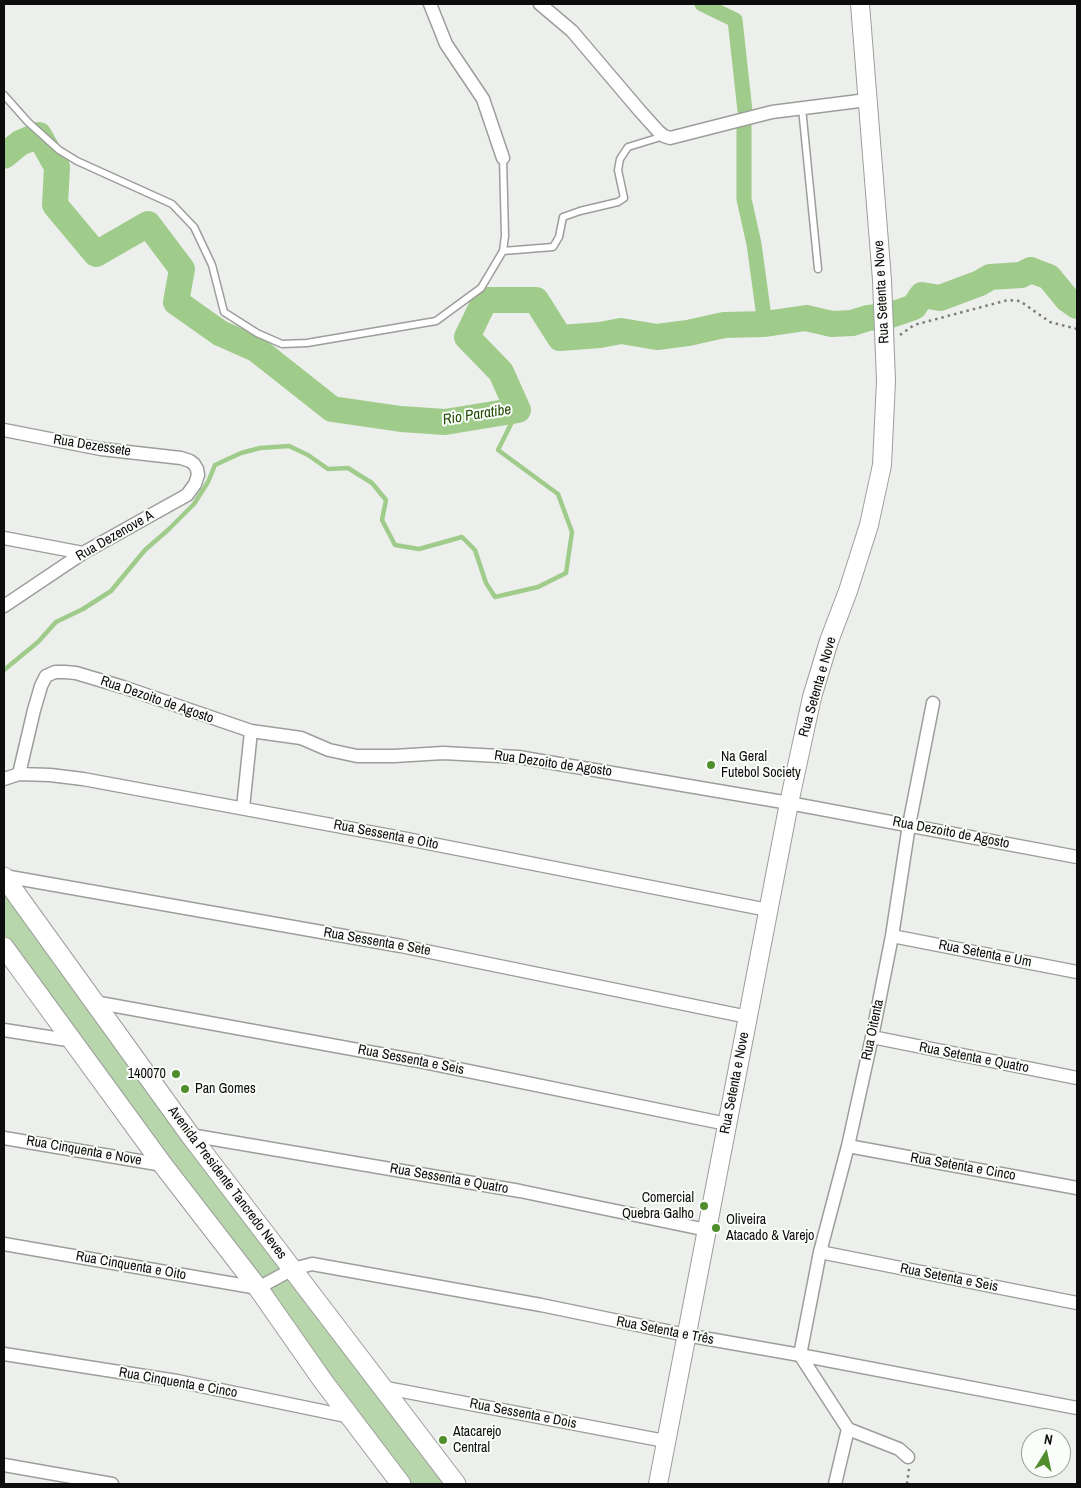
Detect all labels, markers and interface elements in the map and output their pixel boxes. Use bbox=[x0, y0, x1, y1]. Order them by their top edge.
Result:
street label: Rua Setenta e Nove bbox=[871, 240, 893, 344]
water label: Rio Paratibe bbox=[441, 401, 513, 429]
street label: Rua Dezessete bbox=[52, 432, 132, 460]
street label: Rua Dezenove A bbox=[73, 507, 157, 565]
street label: Rua Setenta e Nove bbox=[796, 635, 840, 739]
street label: Rua Dezoito de Agosto bbox=[98, 673, 216, 727]
street label: Rua Dezoito de Agosto bbox=[493, 747, 613, 781]
place label: Na Geral Futebol Society bbox=[721, 749, 801, 782]
marker: Na Geral Futebol Society bbox=[705, 759, 717, 771]
street label: Rua Dezoito de Agosto bbox=[891, 813, 1011, 853]
street label: Rua Sessenta e Oito bbox=[332, 817, 440, 853]
street label: Rua Sessenta e Sete bbox=[322, 924, 432, 960]
street label: Rua Setenta e Um bbox=[937, 937, 1033, 971]
street label: Rua Oitenta bbox=[858, 998, 888, 1062]
street label: Rua Setenta e Nove bbox=[717, 1031, 753, 1135]
street label: Rua Setenta e Quatro bbox=[918, 1039, 1030, 1077]
street label: Rua Sessenta e Seis bbox=[356, 1041, 466, 1079]
place label: 140070 bbox=[128, 1066, 166, 1082]
marker: 140070 bbox=[170, 1068, 182, 1080]
place label: Pan Gomes bbox=[195, 1081, 256, 1097]
marker: Pan Gomes bbox=[179, 1083, 191, 1095]
street label: Avenida Presidente Tancredo Neves bbox=[164, 1103, 290, 1263]
street label: Rua Cinquenta e Nove bbox=[25, 1133, 143, 1169]
street label: Rua Setenta e Cinco bbox=[909, 1149, 1017, 1185]
street label: Rua Sessenta e Quatro bbox=[388, 1160, 510, 1198]
place label: Comercial Quebra Galho bbox=[622, 1190, 694, 1222]
marker: Comercial Quebra Galho bbox=[698, 1200, 710, 1212]
place label: Oliveira Atacado & Varejo bbox=[726, 1212, 815, 1244]
marker: Oliveira Atacado & Varejo bbox=[710, 1222, 722, 1234]
street label: Rua Cinquenta e Oito bbox=[75, 1248, 187, 1284]
street label: Rua Setenta e Seis bbox=[899, 1260, 999, 1296]
street label: Rua Setenta e Três bbox=[615, 1313, 715, 1349]
street label: Rua Cinquenta e Cinco bbox=[117, 1364, 239, 1402]
street label: Rua Sessenta e Dois bbox=[468, 1395, 578, 1433]
place label: Atacarejo Central bbox=[453, 1424, 501, 1456]
north arrow bbox=[1021, 1428, 1071, 1478]
text: N bbox=[1043, 1430, 1054, 1449]
marker: Atacarejo Central bbox=[437, 1434, 449, 1446]

